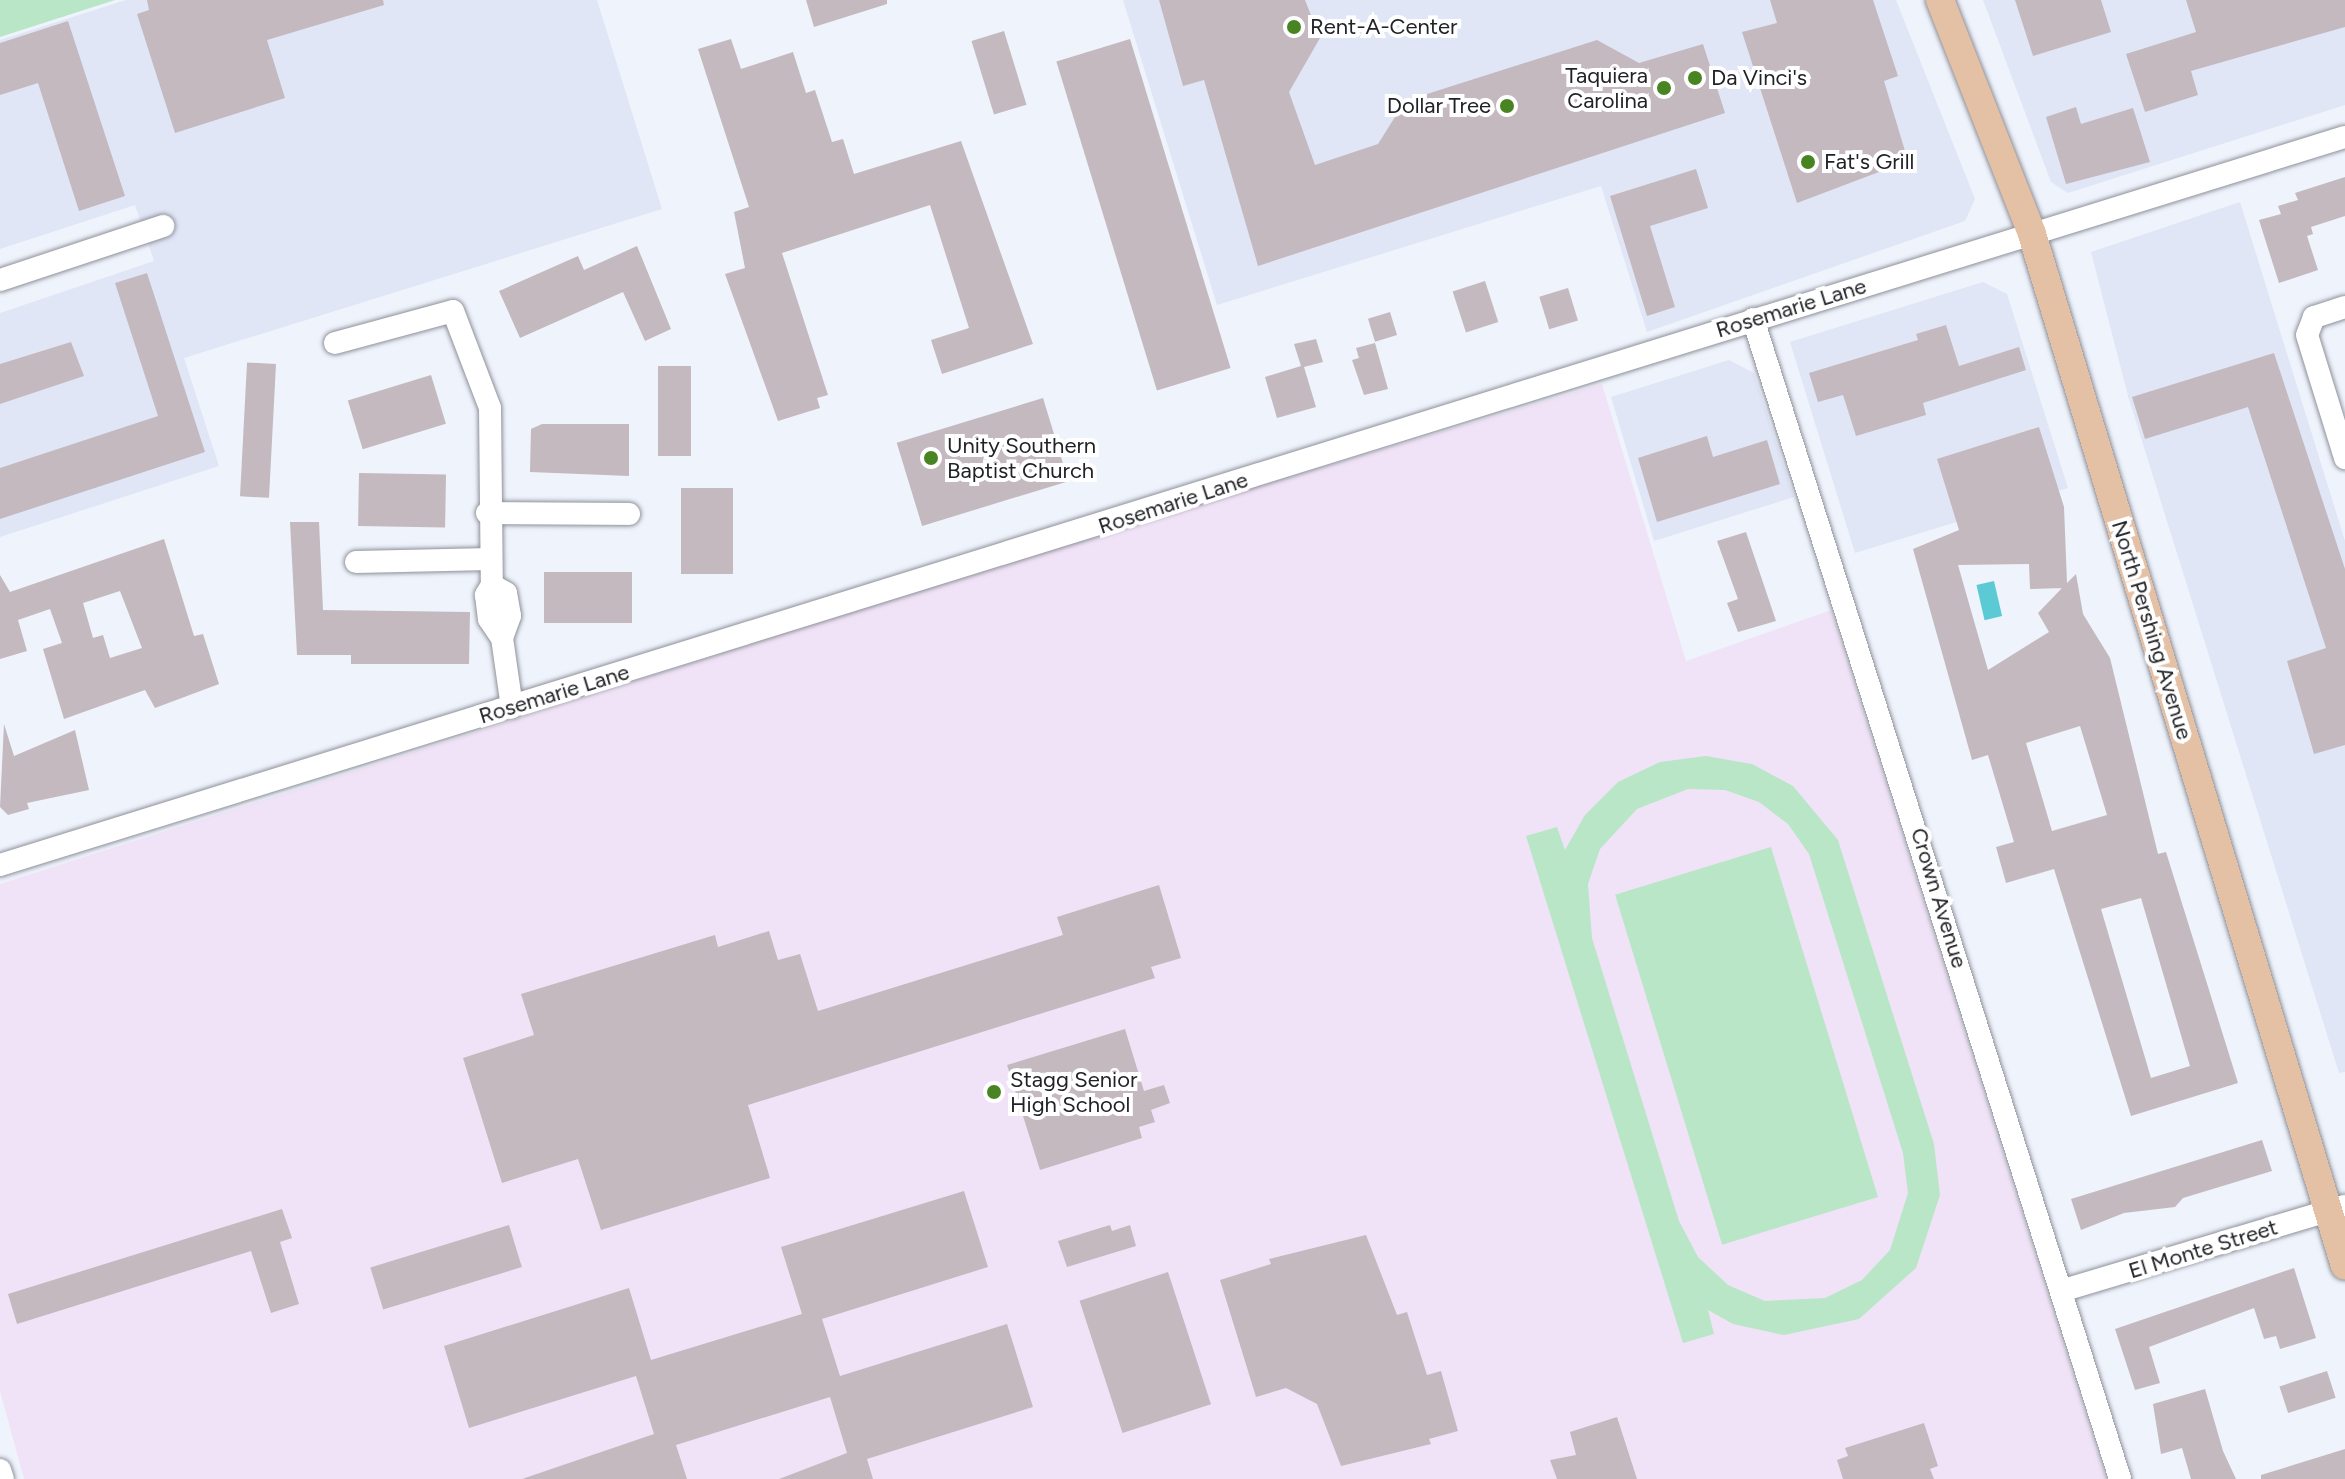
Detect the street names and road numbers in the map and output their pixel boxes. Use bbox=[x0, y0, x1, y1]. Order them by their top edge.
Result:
street label: Rosemarie Lane bbox=[1713, 273, 1869, 343]
street label: Rosemarie Lane bbox=[1095, 466, 1251, 540]
street label: North Pershing Avenue bbox=[2106, 517, 2198, 743]
street label: Rosemarie Lane bbox=[476, 659, 632, 729]
street label: Crown Avenue bbox=[1905, 825, 1973, 971]
street label: El Monte Street bbox=[2125, 1214, 2281, 1284]

